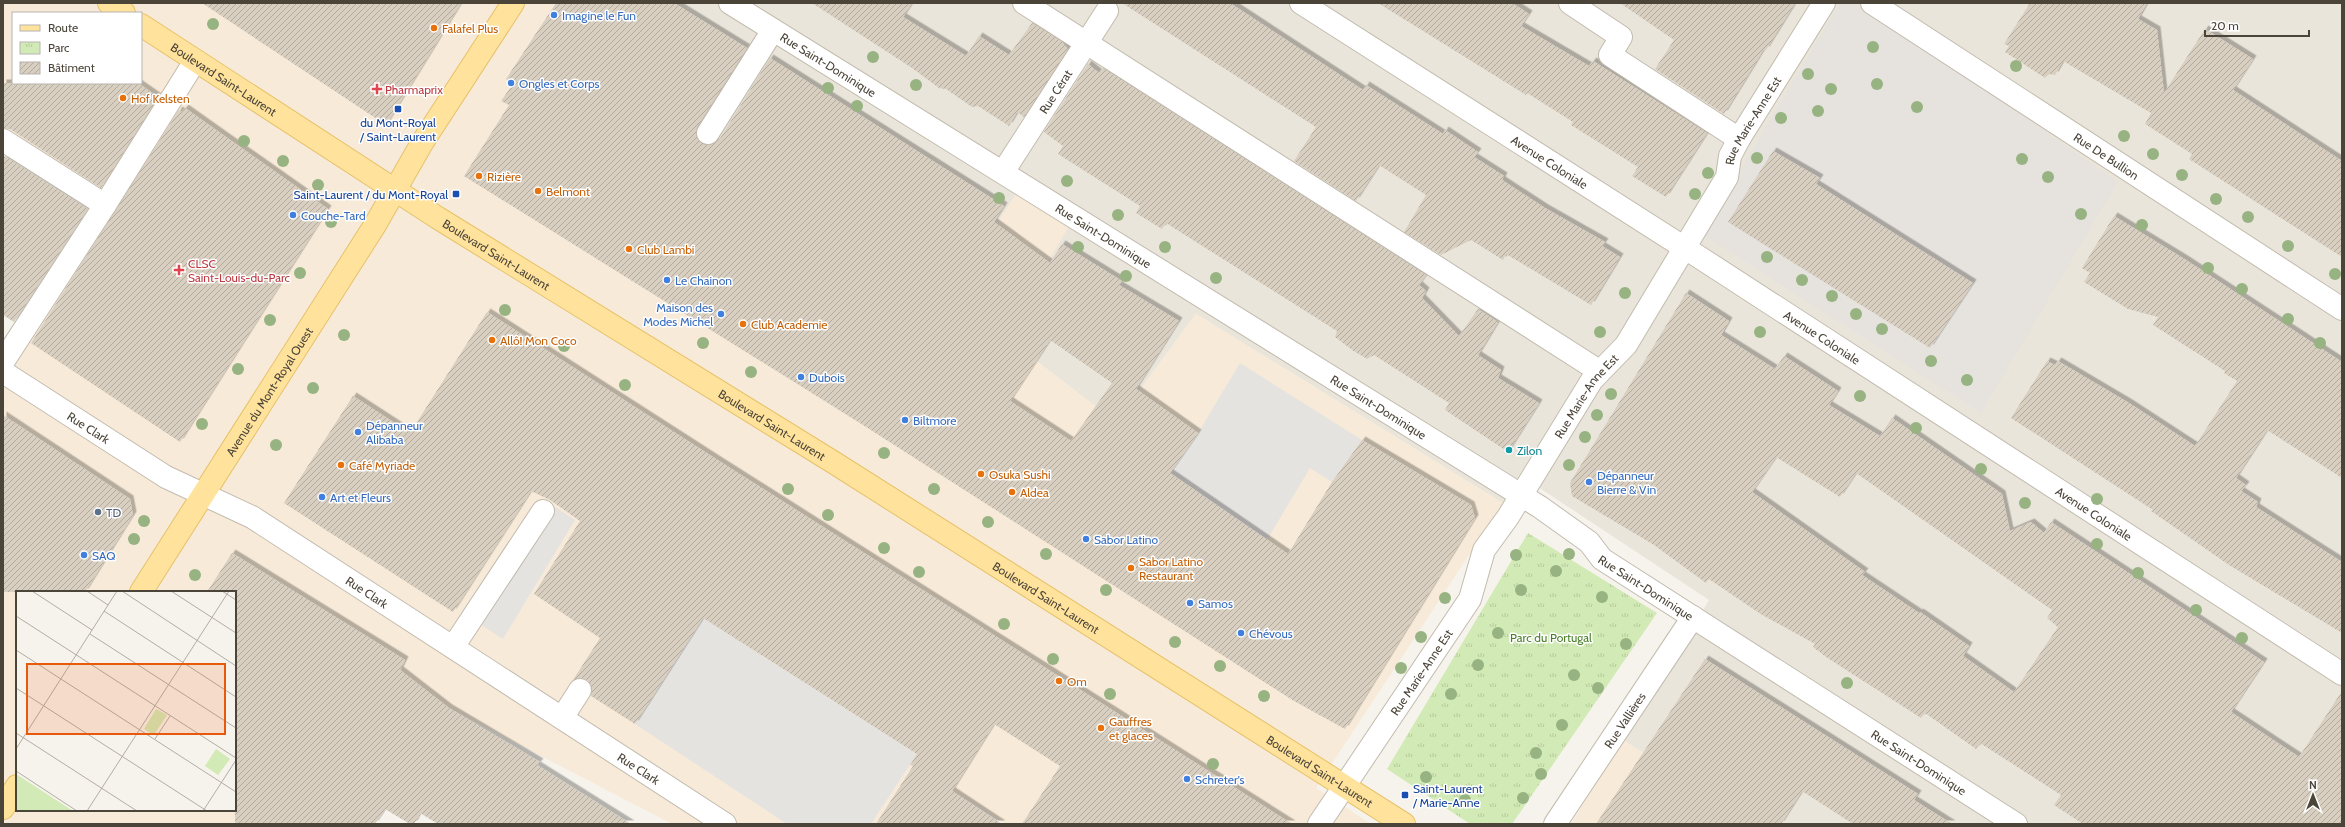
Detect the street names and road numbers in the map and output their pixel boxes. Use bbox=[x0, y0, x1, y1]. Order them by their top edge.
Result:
street label: Rue Saint-Dominique bbox=[778, 29, 879, 100]
street label: Boulevard Saint-Laurent bbox=[168, 39, 280, 119]
street label: Rue Cérat bbox=[1035, 67, 1075, 116]
street label: Rue Marie-Anne Est bbox=[1721, 73, 1784, 166]
street label: Rue De Bullion bbox=[2071, 129, 2142, 183]
street label: Avenue Coloniale bbox=[1509, 132, 1591, 192]
street label: Rue Saint-Dominique bbox=[1053, 200, 1154, 271]
street label: Boulevard Saint-Laurent bbox=[440, 215, 553, 293]
street label: Avenue Coloniale bbox=[1781, 307, 1863, 367]
street label: Avenue du Mont-Royal Ouest bbox=[222, 324, 316, 459]
street label: Rue Marie-Anne Est bbox=[1551, 350, 1621, 441]
street label: Rue Saint-Dominique bbox=[1328, 371, 1429, 442]
street label: Boulevard Saint-Laurent bbox=[716, 386, 829, 463]
street label: Rue Clark bbox=[65, 408, 113, 447]
street label: Avenue Coloniale bbox=[2053, 483, 2135, 543]
street label: Rue Saint-Dominique bbox=[1596, 551, 1697, 623]
street label: Boulevard Saint-Laurent bbox=[990, 558, 1102, 637]
street label: Rue Clark bbox=[343, 573, 392, 611]
street label: Rue Marie-Anne Est bbox=[1387, 626, 1455, 718]
street label: Rue Vallières bbox=[1600, 689, 1648, 751]
street label: Rue Saint-Dominique bbox=[1869, 726, 1969, 798]
street label: Boulevard Saint-Laurent bbox=[1264, 731, 1376, 810]
street label: Rue Clark bbox=[615, 749, 663, 788]

